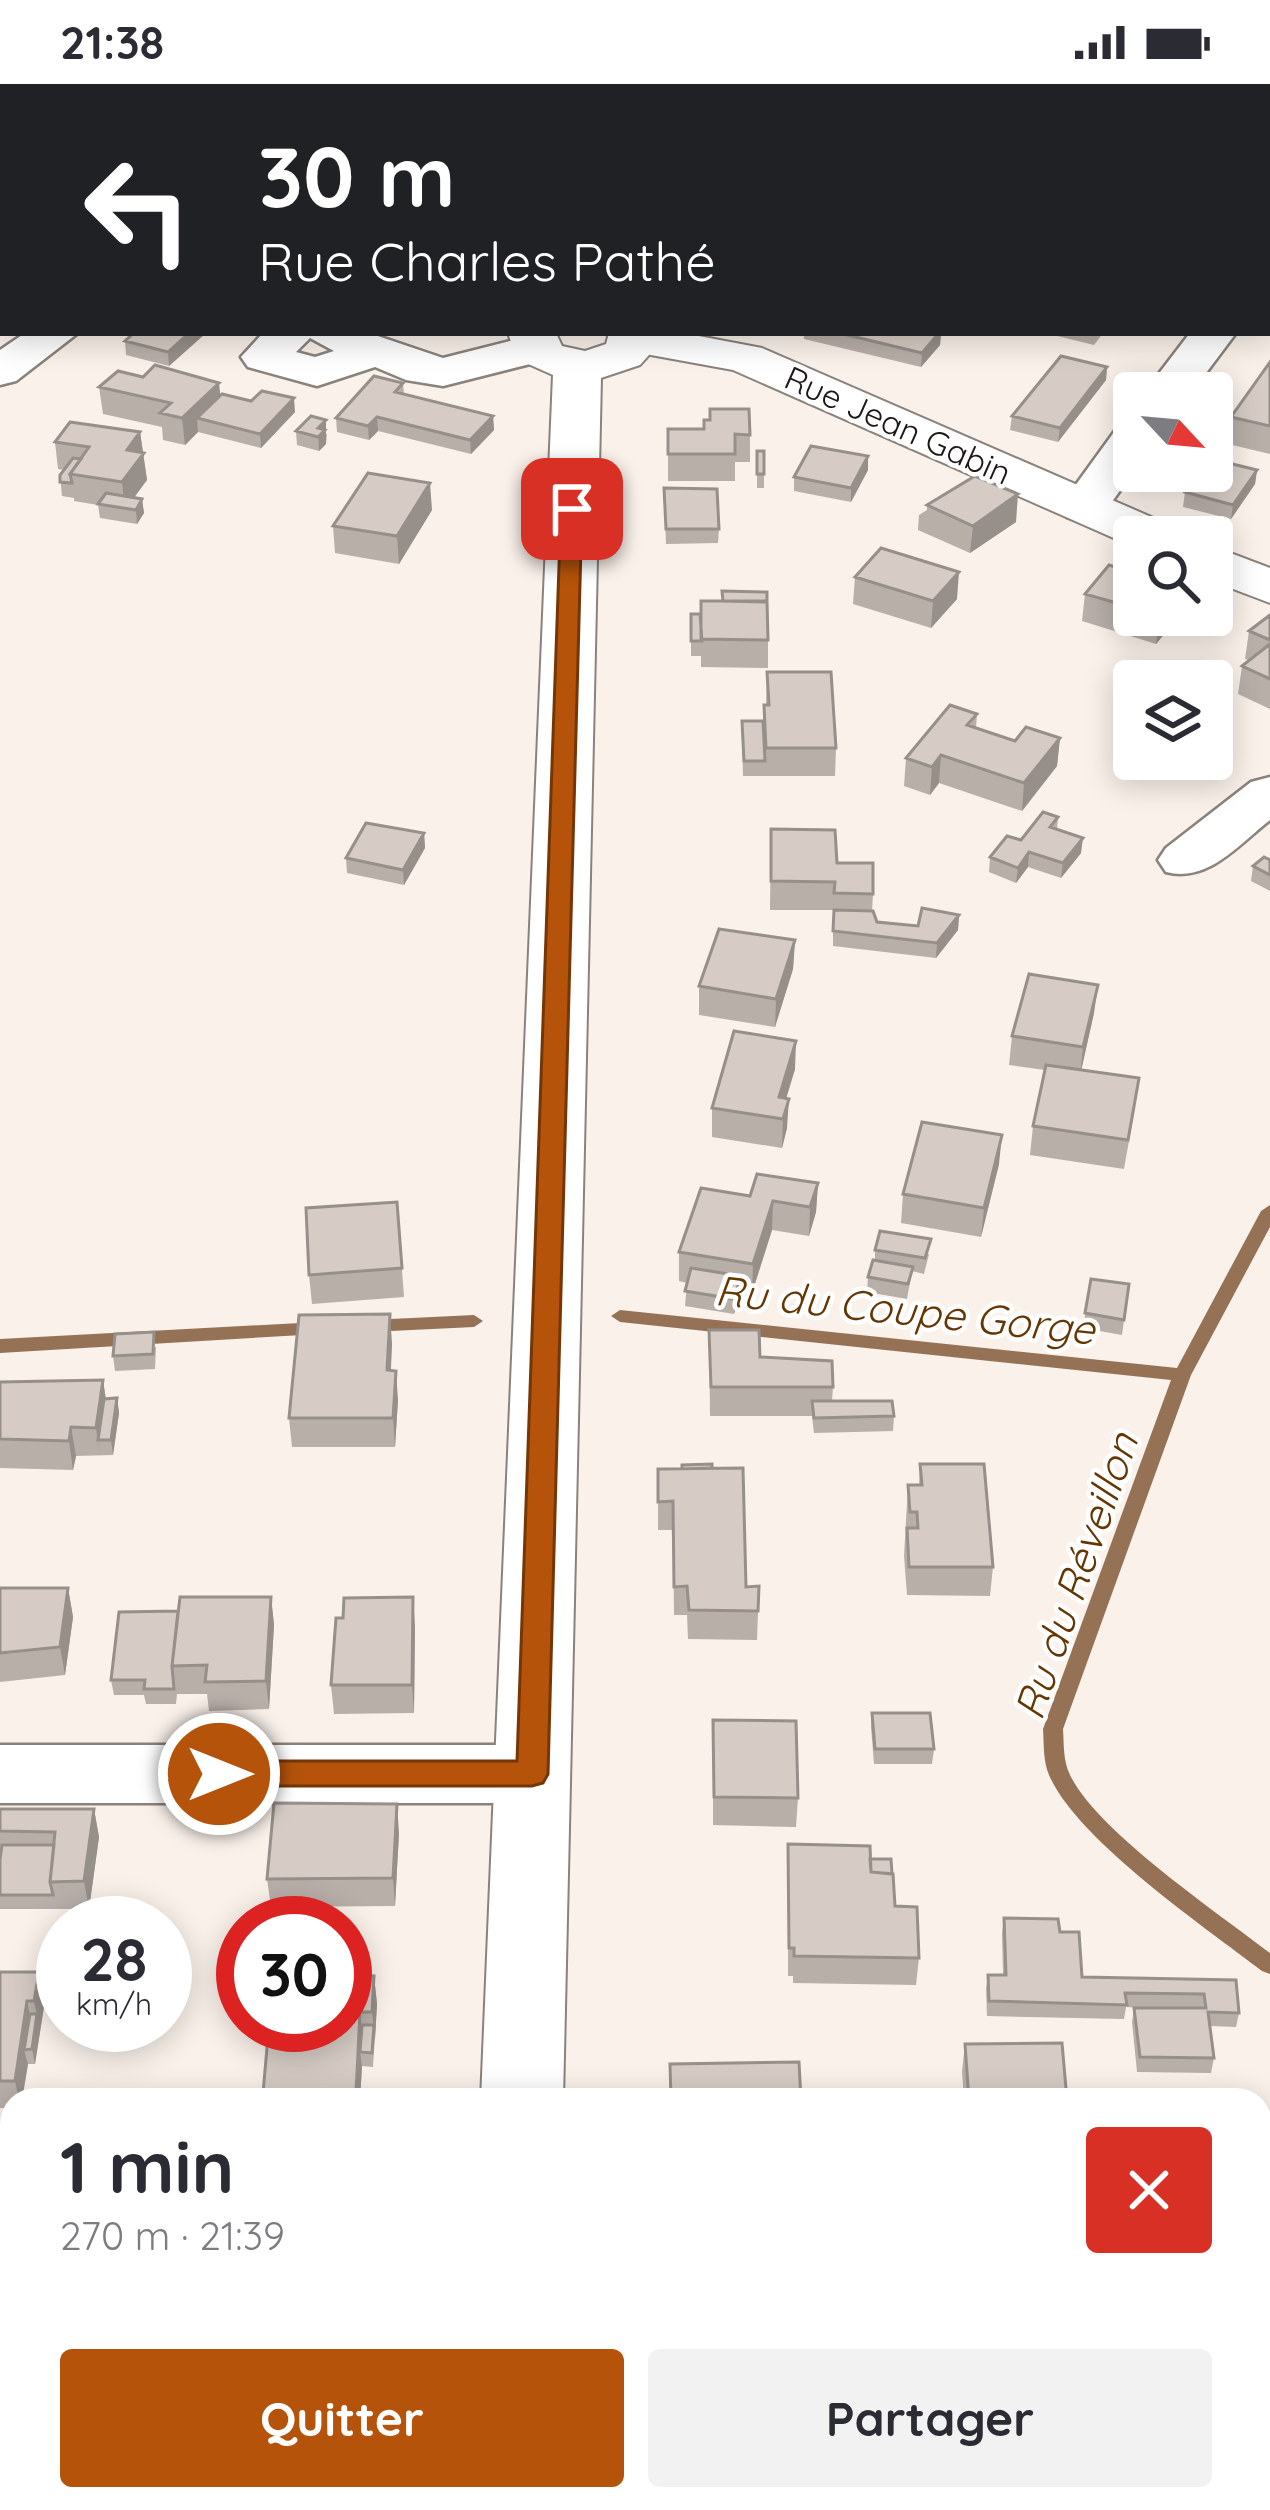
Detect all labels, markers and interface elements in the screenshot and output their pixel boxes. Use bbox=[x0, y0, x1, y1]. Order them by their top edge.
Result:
text: 21:38 bbox=[60, 14, 164, 70]
text: 30 m bbox=[258, 123, 456, 228]
icon: left bbox=[60, 132, 216, 288]
text: Rue Charles Pathé bbox=[258, 227, 716, 295]
street label: Rue Jean Gabin bbox=[779, 356, 1018, 493]
north arrow bbox=[1113, 372, 1233, 492]
map controls bbox=[1113, 372, 1233, 780]
pin bbox=[521, 458, 623, 560]
icon: arrive bbox=[539, 476, 605, 542]
button: search bbox=[1113, 516, 1233, 636]
button: layers bbox=[1113, 660, 1233, 780]
water label: Ru du Coupe Gorge bbox=[713, 1263, 1100, 1356]
water label: Ru du Réveillon bbox=[1002, 1425, 1150, 1726]
position arrow bbox=[156, 1711, 282, 1837]
speed limit sign: 30 bbox=[216, 1896, 372, 2052]
text: 28 bbox=[80, 1921, 148, 1996]
text: km/h bbox=[76, 1985, 152, 2023]
text: 1 min bbox=[60, 2121, 234, 2211]
button: close bbox=[1086, 2127, 1212, 2253]
text: 270 m · 21:39 bbox=[60, 2211, 285, 2260]
button: Quitter bbox=[60, 2349, 624, 2487]
button: Partager bbox=[648, 2349, 1212, 2487]

